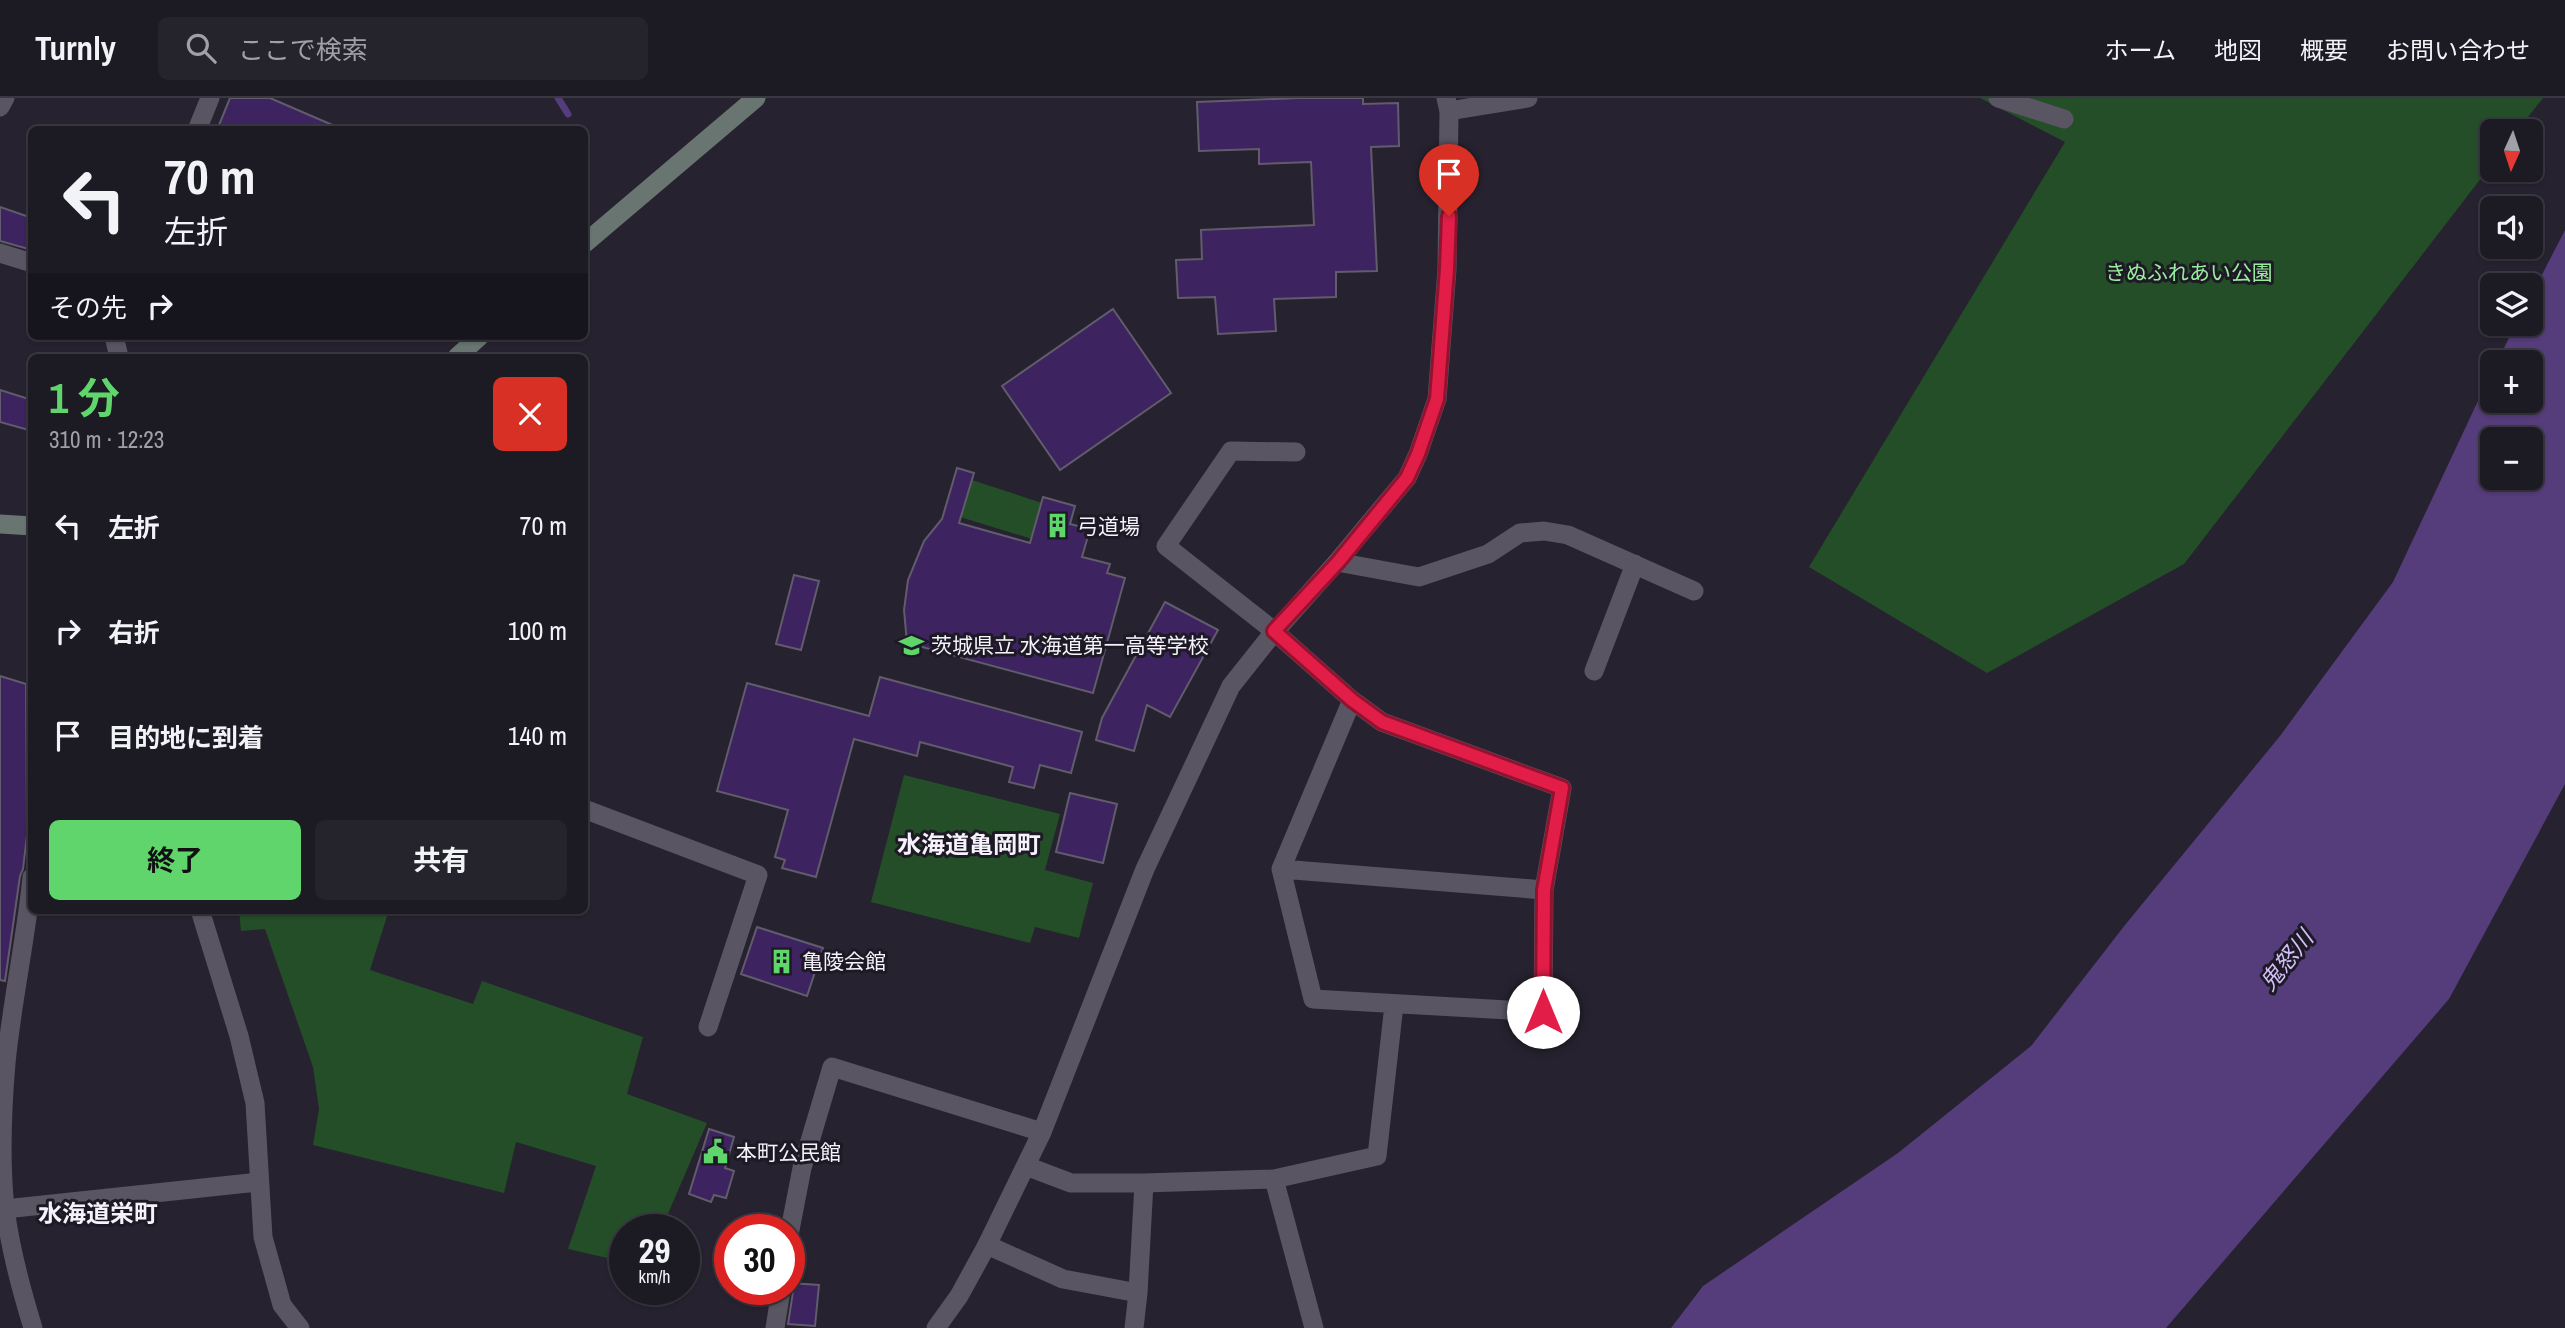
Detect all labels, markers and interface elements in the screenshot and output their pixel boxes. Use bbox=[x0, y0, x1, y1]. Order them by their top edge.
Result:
search box bbox=[158, 17, 648, 80]
text: Turnly bbox=[35, 26, 116, 70]
icon: search bbox=[182, 29, 220, 67]
text: ここで検索 bbox=[238, 32, 368, 67]
text: ホーム bbox=[2105, 34, 2176, 66]
text: 地図 bbox=[2214, 34, 2262, 66]
text: 概要 bbox=[2300, 34, 2348, 66]
text: お問い合わせ bbox=[2386, 34, 2530, 66]
north arrow bbox=[2480, 119, 2543, 182]
map controls bbox=[2480, 119, 2543, 490]
text: 70 m bbox=[164, 143, 256, 209]
pin bbox=[1419, 144, 1479, 216]
icon: left bbox=[49, 154, 140, 245]
icon: arrive bbox=[1430, 155, 1468, 193]
button: sound bbox=[2480, 196, 2543, 259]
text: 左折 bbox=[164, 210, 228, 253]
park label: きぬふれあい公園 bbox=[2105, 258, 2273, 287]
button: layers bbox=[2480, 273, 2543, 336]
icon: right bbox=[141, 287, 179, 325]
text: その先 bbox=[49, 290, 127, 325]
button: + bbox=[2480, 350, 2543, 413]
text: 1 分 bbox=[49, 370, 120, 426]
button: close bbox=[493, 377, 567, 451]
text: 310 m · 12:23 bbox=[49, 424, 164, 455]
button: − bbox=[2480, 427, 2543, 490]
icon: left bbox=[49, 507, 87, 545]
text: 70 m bbox=[520, 508, 567, 543]
text: 左折 bbox=[108, 510, 160, 545]
building icon: 弓道場 bbox=[1043, 512, 1071, 540]
place label: 弓道場 bbox=[1077, 512, 1140, 541]
icon: right bbox=[49, 612, 87, 650]
text: 100 m bbox=[508, 613, 567, 648]
text: 右折 bbox=[108, 615, 160, 650]
school or university icon: 茨城県立 水海道第一高等学校 bbox=[897, 631, 925, 659]
place label: 茨城県立 水海道第一高等学校 bbox=[931, 631, 1209, 660]
icon: arrive bbox=[49, 717, 87, 755]
text: 140 m bbox=[508, 718, 567, 753]
text: 目的地に到着 bbox=[108, 720, 264, 755]
button: 終了 bbox=[49, 820, 301, 900]
button: 共有 bbox=[315, 820, 567, 900]
district label: 水海道亀岡町 bbox=[897, 828, 1041, 860]
water label: 鬼怒川 bbox=[2252, 921, 2322, 997]
building icon: 亀陵会館 bbox=[768, 947, 796, 975]
place label: 亀陵会館 bbox=[802, 947, 886, 976]
position arrow bbox=[1506, 975, 1580, 1049]
public building icon: 本町公民館 bbox=[702, 1138, 730, 1166]
place label: 本町公民館 bbox=[736, 1138, 841, 1167]
district label: 水海道栄町 bbox=[38, 1197, 158, 1229]
speed limit sign: 30 bbox=[714, 1214, 805, 1305]
text: 29 bbox=[639, 1227, 670, 1274]
text: km/h bbox=[639, 1264, 671, 1289]

